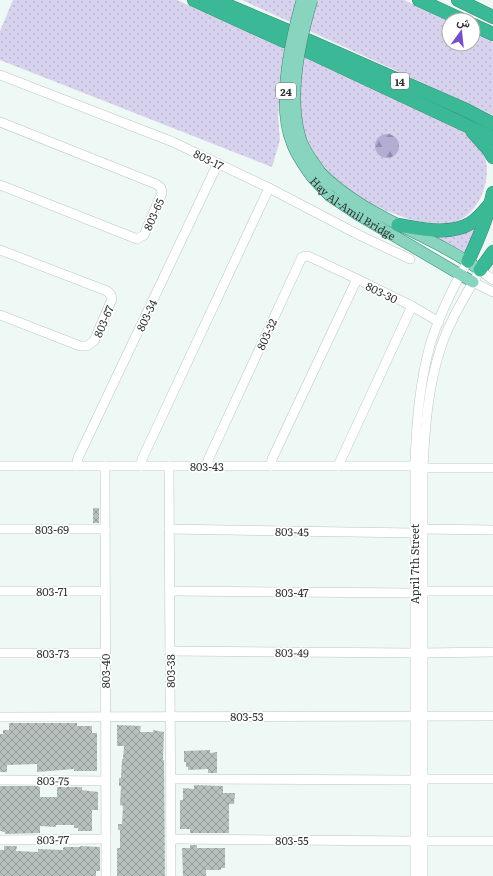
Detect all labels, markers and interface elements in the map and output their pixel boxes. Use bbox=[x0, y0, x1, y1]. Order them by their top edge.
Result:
north arrow bbox=[441, 12, 481, 52]
text: ش bbox=[455, 12, 472, 31]
road number: 14 bbox=[391, 73, 409, 89]
road number: 24 bbox=[276, 83, 296, 99]
street label: 803-17 bbox=[191, 145, 227, 173]
street label: Hay Al-Amil Bridge bbox=[307, 173, 399, 243]
street label: 803-65 bbox=[139, 195, 167, 233]
street label: 803-30 bbox=[363, 277, 401, 307]
street label: 803-34 bbox=[132, 296, 160, 334]
street label: 803-67 bbox=[89, 302, 117, 340]
street label: 803-32 bbox=[252, 315, 280, 352]
street label: 803-43 bbox=[190, 458, 224, 474]
street label: 803-69 bbox=[35, 521, 69, 537]
street label: 803-45 bbox=[275, 523, 309, 539]
street label: April 7th Street bbox=[406, 523, 422, 604]
street label: 803-71 bbox=[36, 583, 68, 599]
street label: 803-47 bbox=[275, 584, 309, 600]
street label: 803-49 bbox=[275, 644, 309, 660]
street label: 803-73 bbox=[37, 645, 69, 661]
street label: 803-40 bbox=[97, 654, 113, 688]
street label: 803-38 bbox=[162, 654, 178, 688]
street label: 803-53 bbox=[230, 708, 264, 724]
street label: 803-75 bbox=[37, 772, 70, 788]
street label: 803-77 bbox=[37, 831, 70, 847]
street label: 803-55 bbox=[275, 832, 309, 848]

